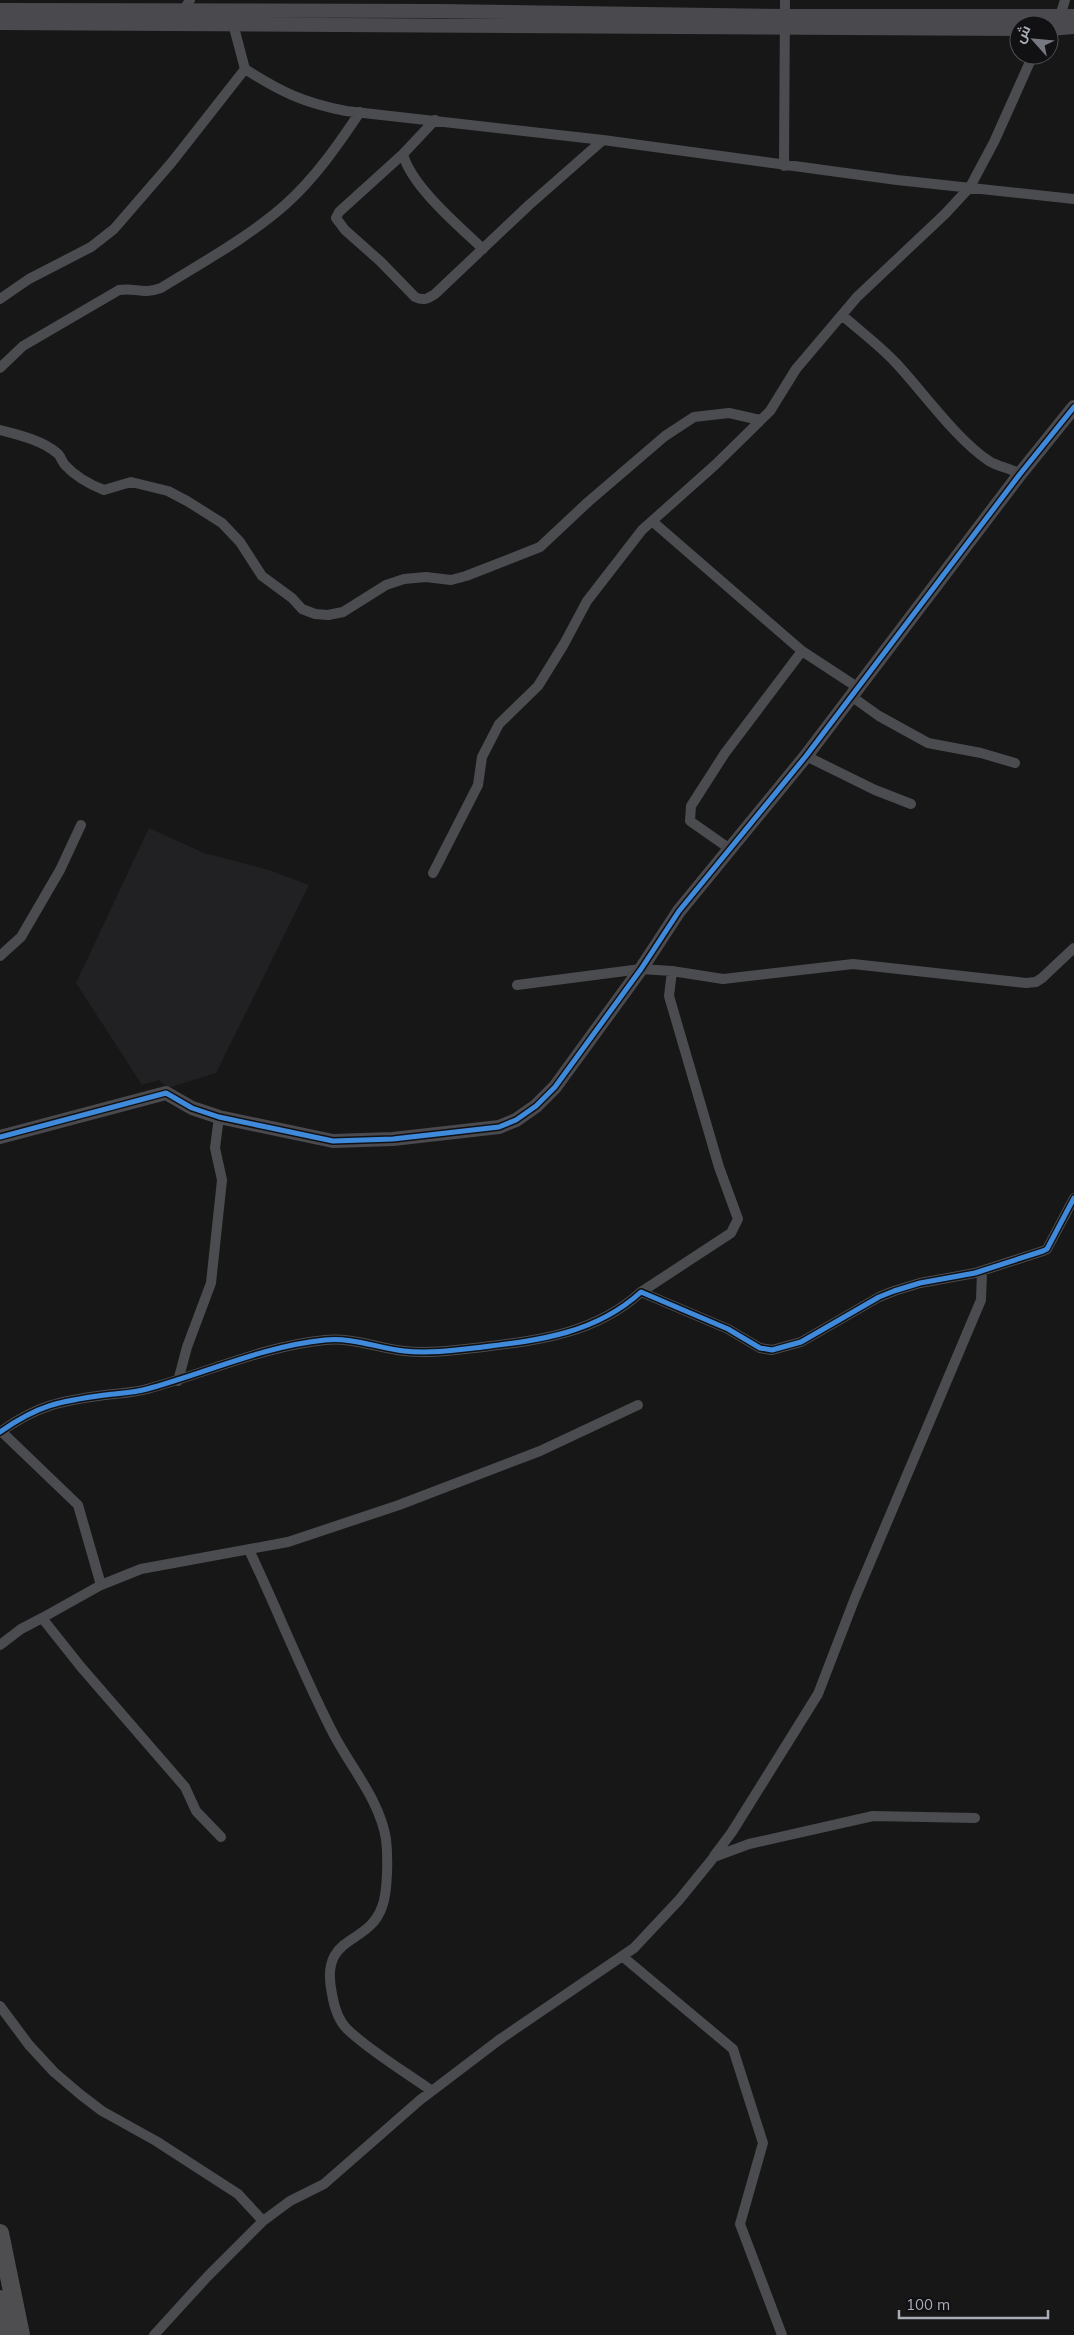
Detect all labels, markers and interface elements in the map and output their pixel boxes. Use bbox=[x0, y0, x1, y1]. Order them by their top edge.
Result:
north arrow bbox=[1009, 15, 1059, 65]
text: ش bbox=[1010, 22, 1035, 46]
scale bar bbox=[899, 2288, 1048, 2320]
text: 100 m bbox=[906, 2295, 950, 2314]

